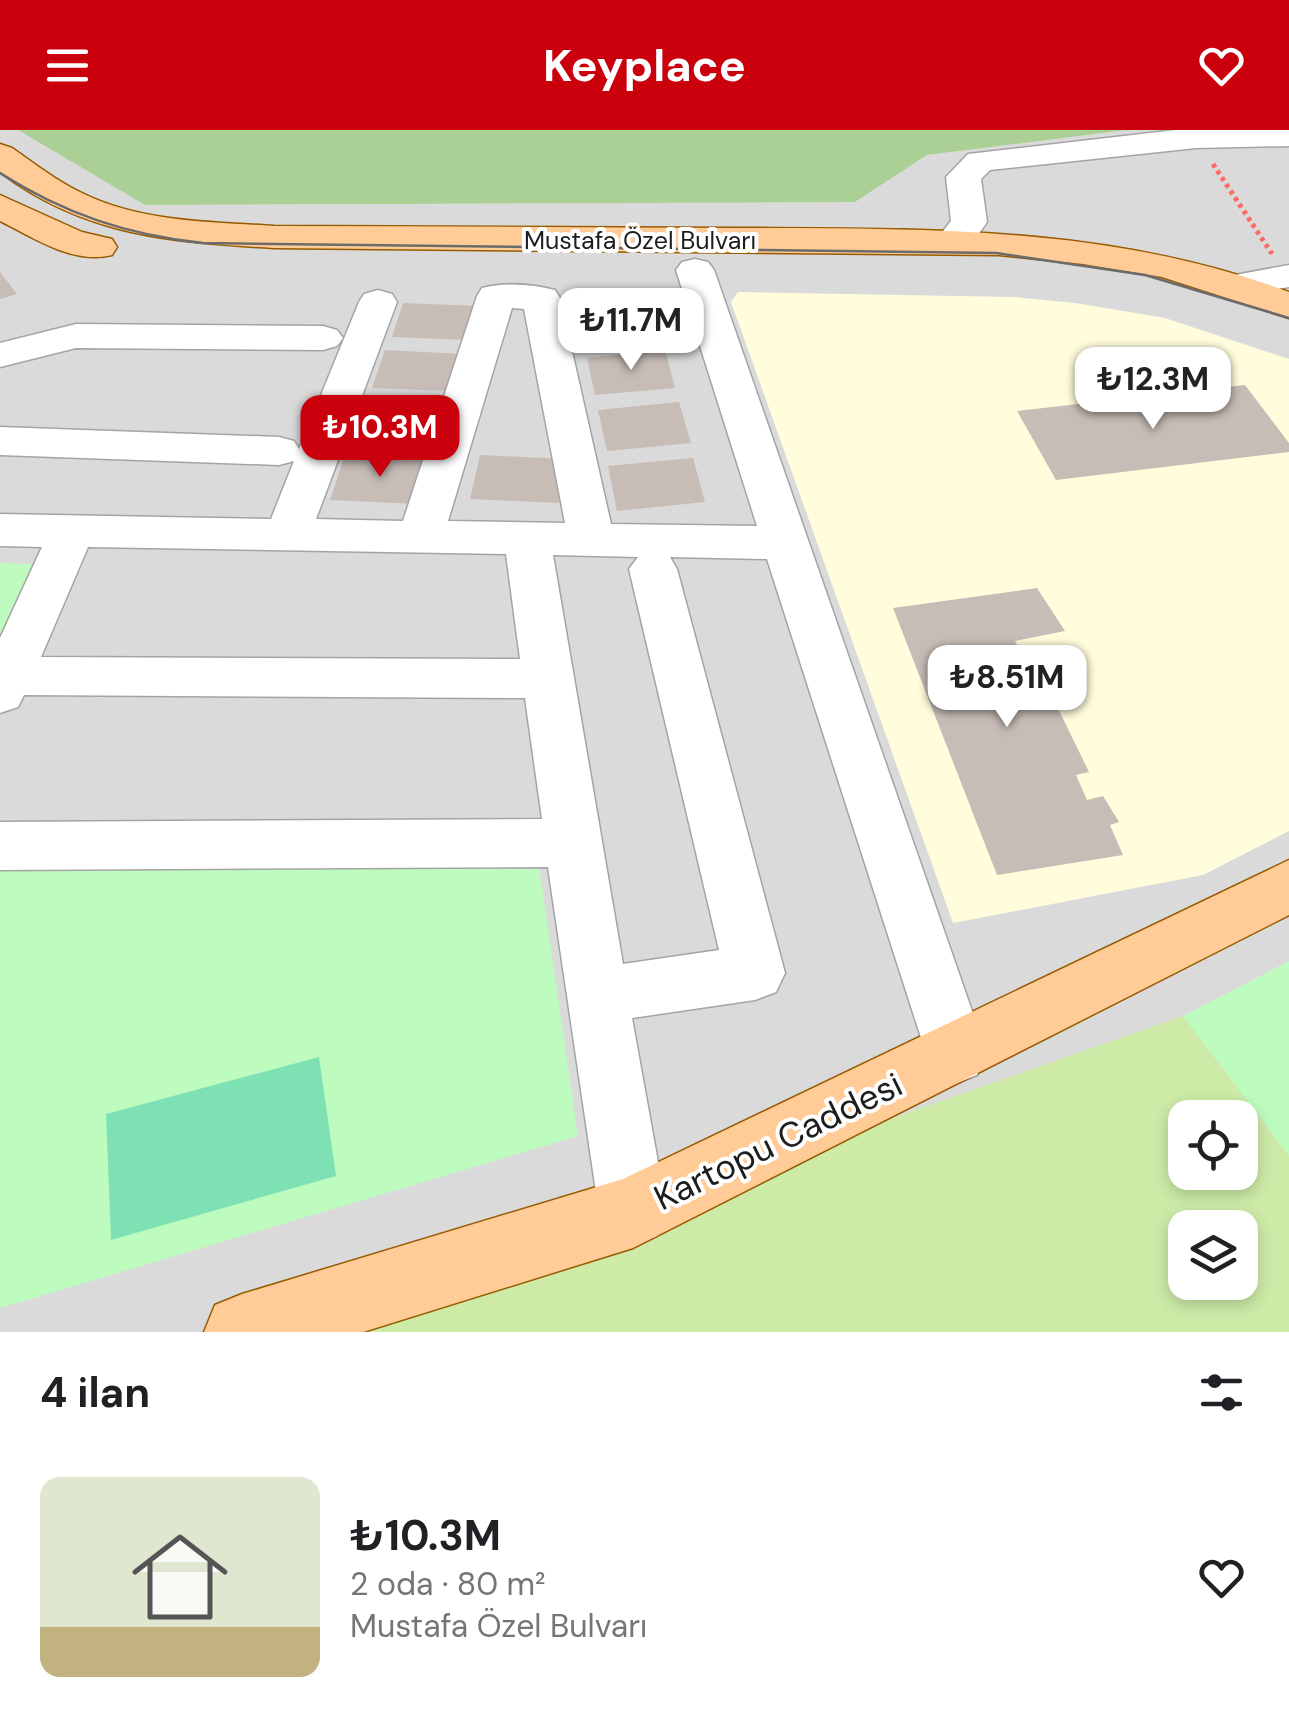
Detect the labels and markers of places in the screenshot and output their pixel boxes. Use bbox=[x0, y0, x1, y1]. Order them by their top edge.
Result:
pin: ₺11.7M bbox=[550, 288, 712, 373]
pin: ₺12.3M bbox=[1072, 347, 1234, 432]
pin: ₺10.3M bbox=[299, 395, 461, 480]
pin: ₺8.51M bbox=[926, 645, 1088, 730]

